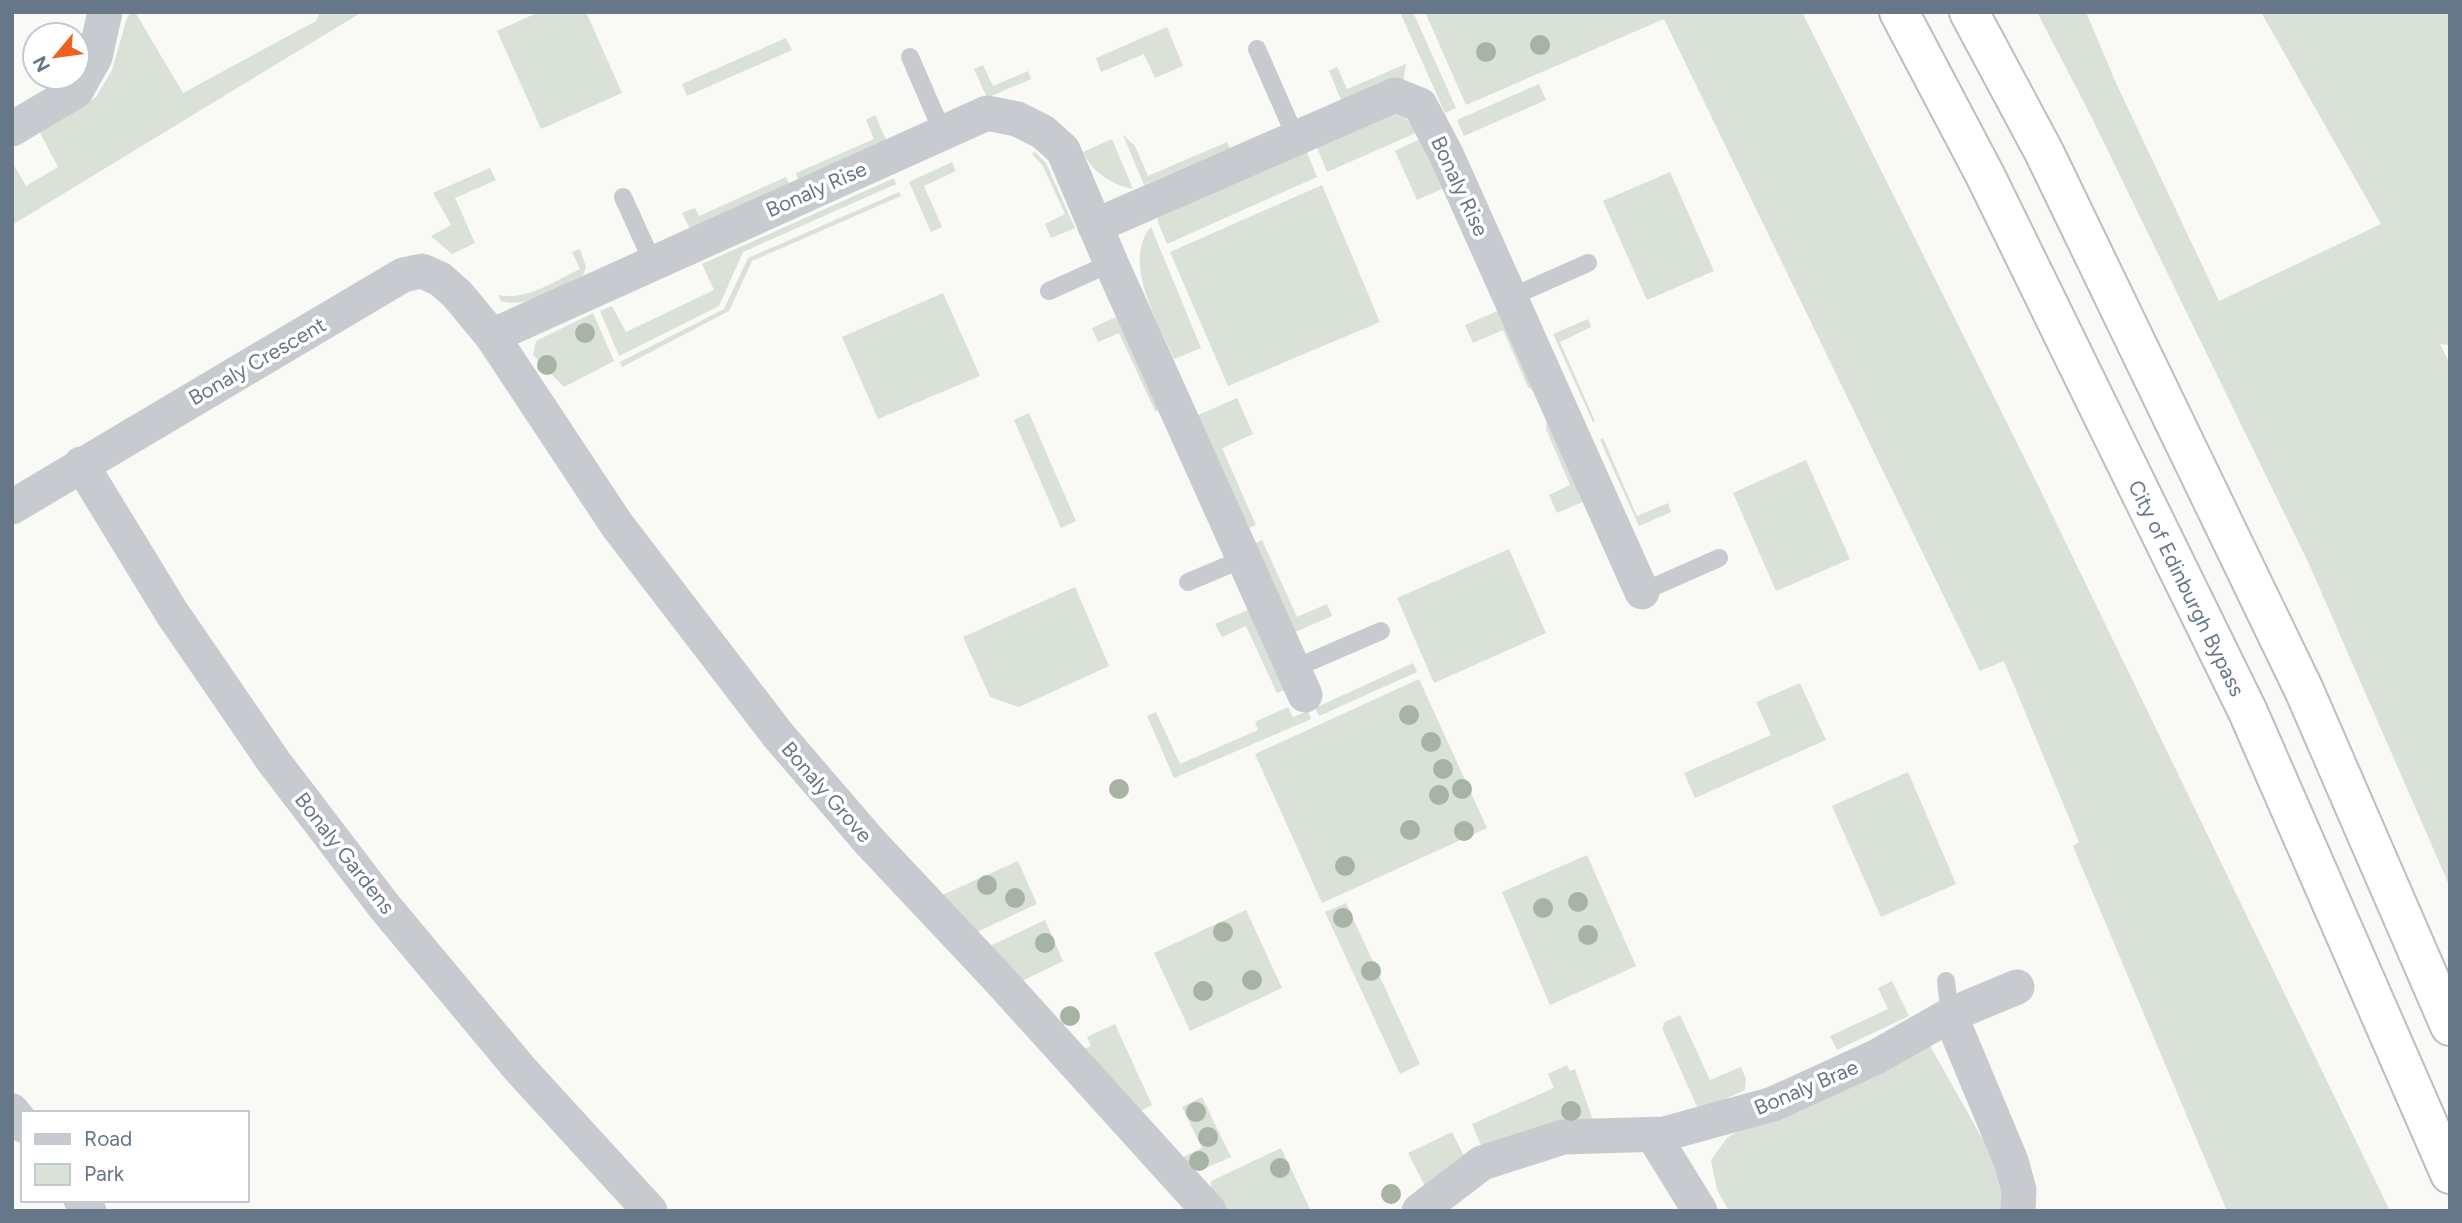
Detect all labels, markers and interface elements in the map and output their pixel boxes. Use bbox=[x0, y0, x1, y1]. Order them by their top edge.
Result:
north arrow bbox=[21, 21, 91, 91]
text: N bbox=[28, 52, 55, 76]
street label: Bonaly Rise bbox=[1426, 132, 1494, 240]
street label: Bonaly Rise bbox=[762, 156, 870, 222]
street label: Bonaly Crescent bbox=[184, 312, 330, 410]
street label: City of Edinburgh Bypass bbox=[2124, 476, 2251, 700]
street label: Bonaly Grove bbox=[776, 736, 878, 848]
street label: Bonaly Gardens bbox=[290, 787, 400, 919]
street label: Bonaly Brae bbox=[1750, 1054, 1862, 1120]
legend bbox=[21, 1111, 248, 1202]
text: Road bbox=[84, 1126, 132, 1151]
text: Park bbox=[84, 1161, 125, 1186]

